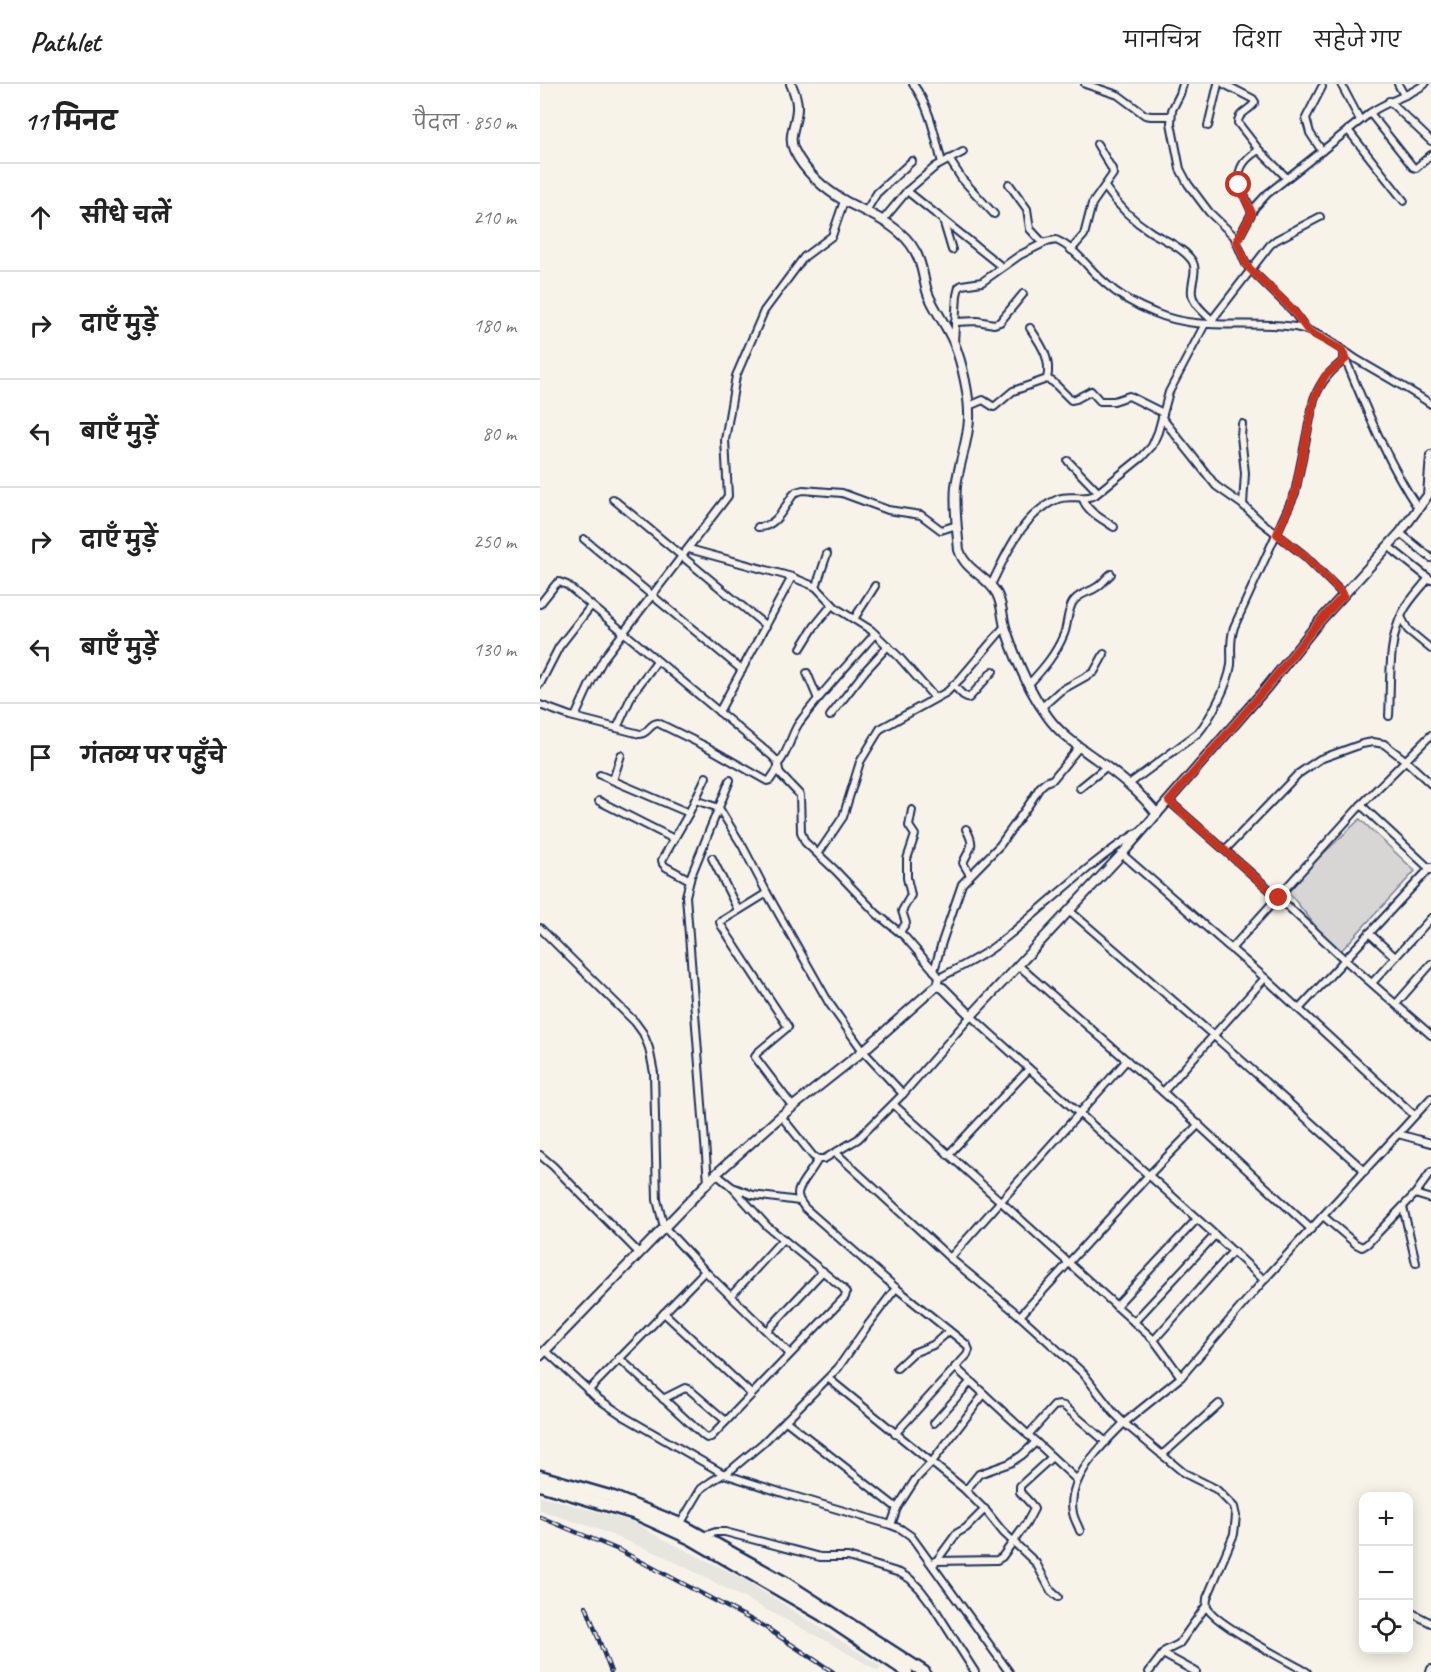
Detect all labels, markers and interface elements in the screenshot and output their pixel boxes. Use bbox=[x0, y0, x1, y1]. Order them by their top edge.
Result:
text: Pathlet bbox=[30, 24, 100, 59]
text: मानचित्र bbox=[1123, 27, 1200, 53]
text: दिशा bbox=[1233, 27, 1281, 53]
text: सहेजे गए bbox=[1314, 27, 1401, 53]
text: 11 मिनट bbox=[24, 105, 117, 138]
text: पैदल · 850 m bbox=[413, 110, 516, 135]
route start bbox=[1225, 171, 1251, 197]
icon: ahead bbox=[24, 201, 57, 234]
text: सीधे चलें bbox=[81, 202, 171, 230]
text: 210 m bbox=[473, 205, 516, 230]
icon: right bbox=[24, 309, 57, 342]
text: दाएँ मुड़ें bbox=[81, 310, 157, 338]
text: 180 m bbox=[473, 313, 516, 338]
icon: left bbox=[24, 417, 57, 450]
text: बाएँ मुड़ें bbox=[81, 418, 158, 446]
text: 80 m bbox=[482, 421, 516, 446]
icon: right bbox=[24, 525, 57, 558]
text: दाएँ मुड़ें bbox=[81, 526, 157, 554]
text: 250 m bbox=[473, 529, 516, 554]
icon: left bbox=[24, 633, 57, 666]
text: बाएँ मुड़ें bbox=[81, 634, 158, 662]
text: 130 m bbox=[473, 637, 516, 662]
icon: arrive bbox=[24, 741, 57, 774]
text: गंतव्य पर पहुँचे bbox=[81, 742, 225, 770]
route end bbox=[1265, 884, 1291, 910]
map controls bbox=[1359, 1492, 1413, 1654]
button: + bbox=[1359, 1492, 1413, 1546]
button: − bbox=[1359, 1546, 1413, 1600]
button: locate bbox=[1359, 1600, 1413, 1654]

